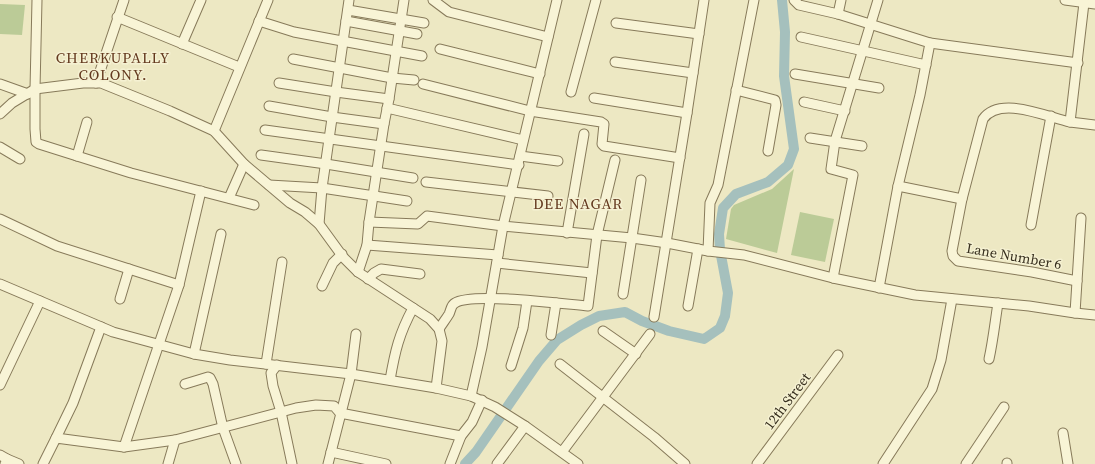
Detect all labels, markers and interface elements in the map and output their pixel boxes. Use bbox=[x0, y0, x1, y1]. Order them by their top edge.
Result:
district label: CHERKUPALLY COLONY. bbox=[56, 47, 170, 85]
district label: DEE NAGAR bbox=[533, 193, 623, 214]
street label: Lane Number 6 bbox=[965, 238, 1063, 274]
street label: 12th Street bbox=[759, 368, 815, 434]

